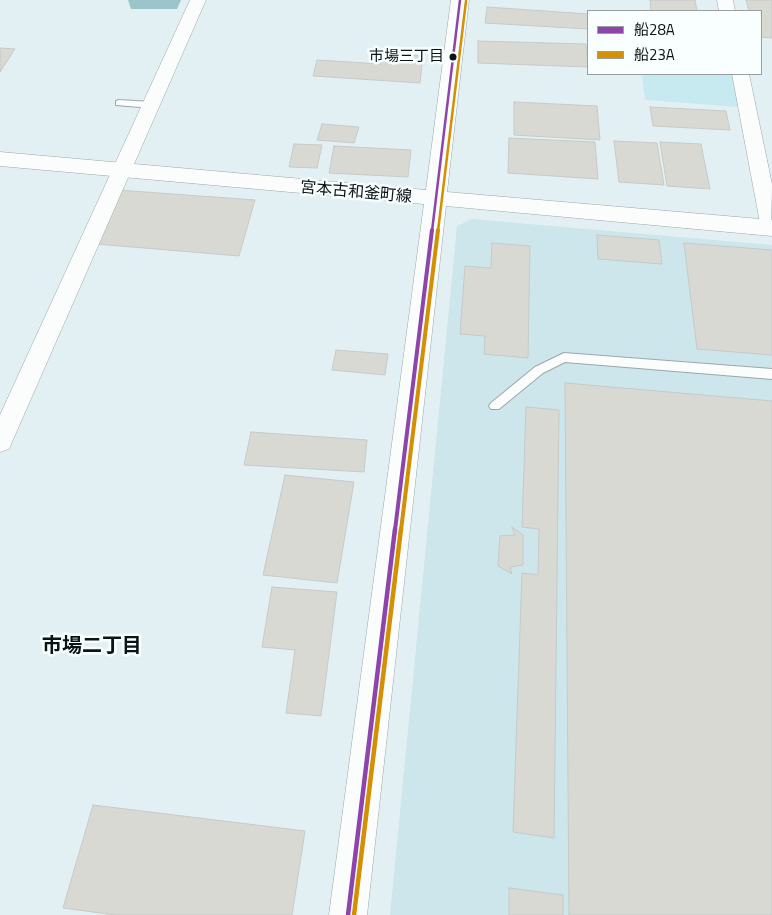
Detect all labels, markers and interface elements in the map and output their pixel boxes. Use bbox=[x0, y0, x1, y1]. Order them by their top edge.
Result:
legend bbox=[587, 10, 762, 75]
text: 船28A bbox=[634, 18, 675, 41]
text: 船23A bbox=[634, 43, 675, 66]
place label: 市場三丁目 bbox=[369, 48, 444, 66]
marker: 市場三丁目 bbox=[448, 52, 458, 62]
street label: 宮本古和釜町線 bbox=[299, 179, 413, 207]
district label: 市場二丁目 bbox=[42, 635, 142, 659]

